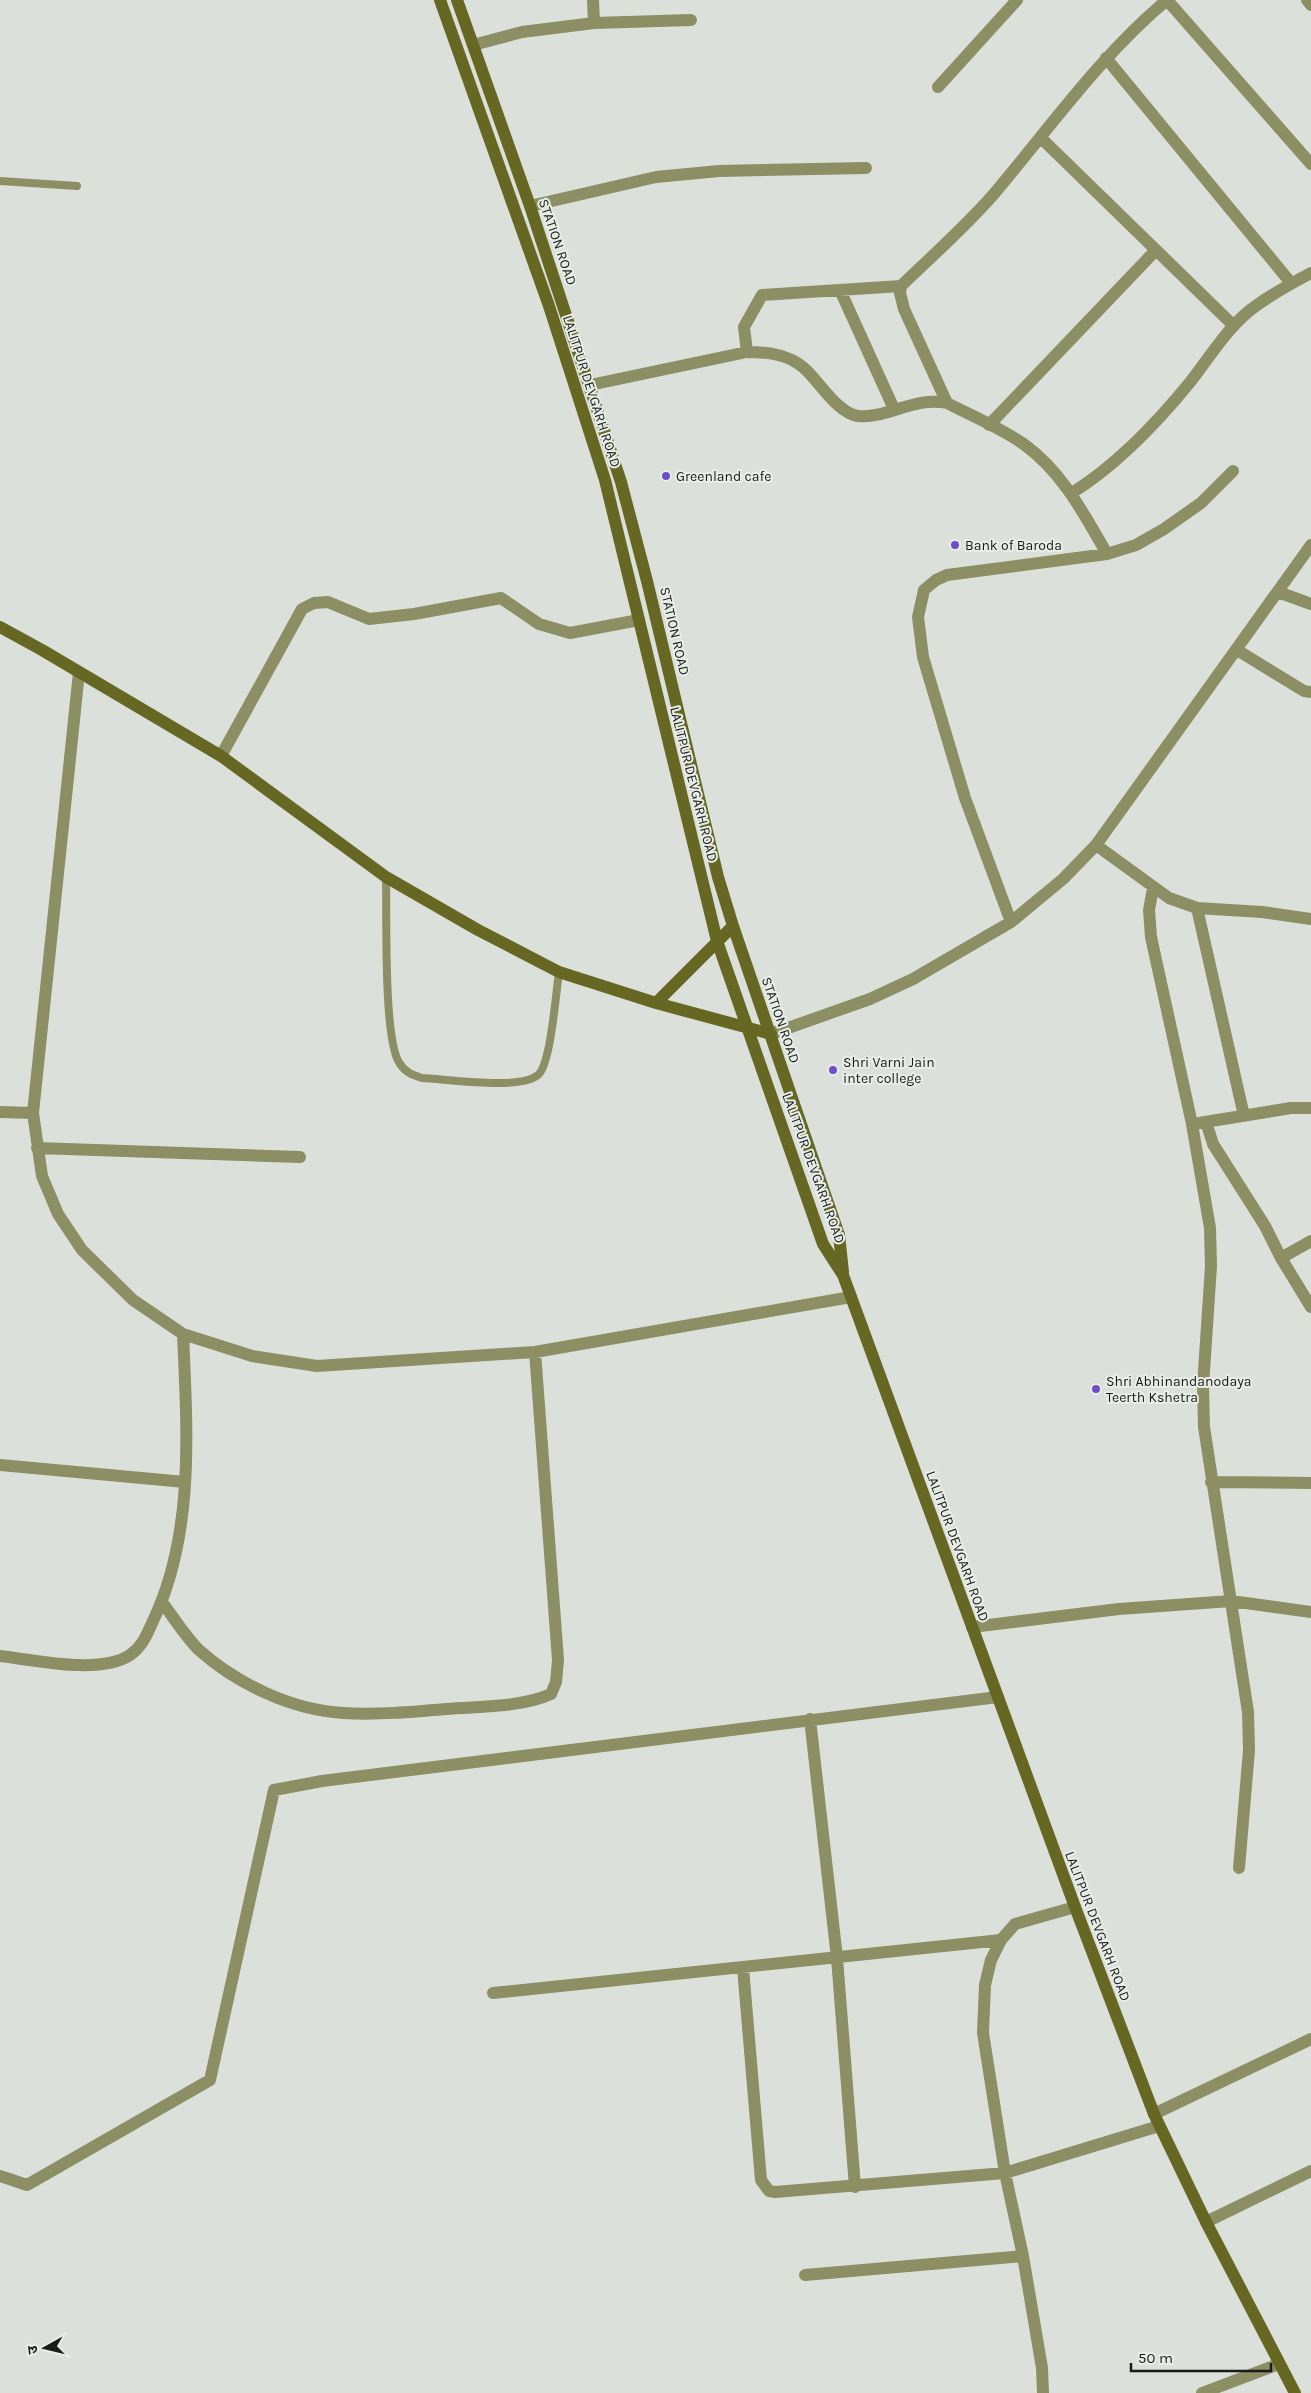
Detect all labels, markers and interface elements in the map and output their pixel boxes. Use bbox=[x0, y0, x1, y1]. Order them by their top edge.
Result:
street label: STATION ROAD bbox=[535, 197, 580, 288]
street label: LALITPUR DEVGARH ROAD bbox=[559, 313, 624, 469]
place label: Greenland cafe bbox=[676, 468, 772, 485]
marker: Greenland cafe bbox=[660, 470, 672, 482]
place label: Bank of Baroda bbox=[965, 537, 1062, 554]
marker: Bank of Baroda bbox=[949, 539, 961, 551]
street label: STATION ROAD bbox=[656, 585, 693, 677]
street label: LALITPUR DEVGARH ROAD bbox=[666, 705, 721, 863]
street label: STATION ROAD bbox=[758, 975, 803, 1066]
place label: Shri Varni Jain inter college bbox=[843, 1054, 935, 1087]
marker: Shri Varni Jain inter college bbox=[827, 1064, 839, 1076]
street label: LALITPUR DEVGARH ROAD bbox=[778, 1091, 849, 1246]
place label: Shri Abhinandanodaya Teerth Kshetra bbox=[1106, 1373, 1251, 1406]
marker: Shri Abhinandanodaya Teerth Kshetra bbox=[1090, 1383, 1102, 1395]
street label: LALITPUR DEVGARH ROAD bbox=[922, 1469, 993, 1624]
street label: LALITPUR DEVGARH ROAD bbox=[1061, 1849, 1134, 2003]
north arrow bbox=[20, 2323, 70, 2373]
scale bar bbox=[1131, 2340, 1271, 2372]
text: उ bbox=[24, 2344, 42, 2355]
text: 50 m bbox=[1138, 2349, 1173, 2367]

